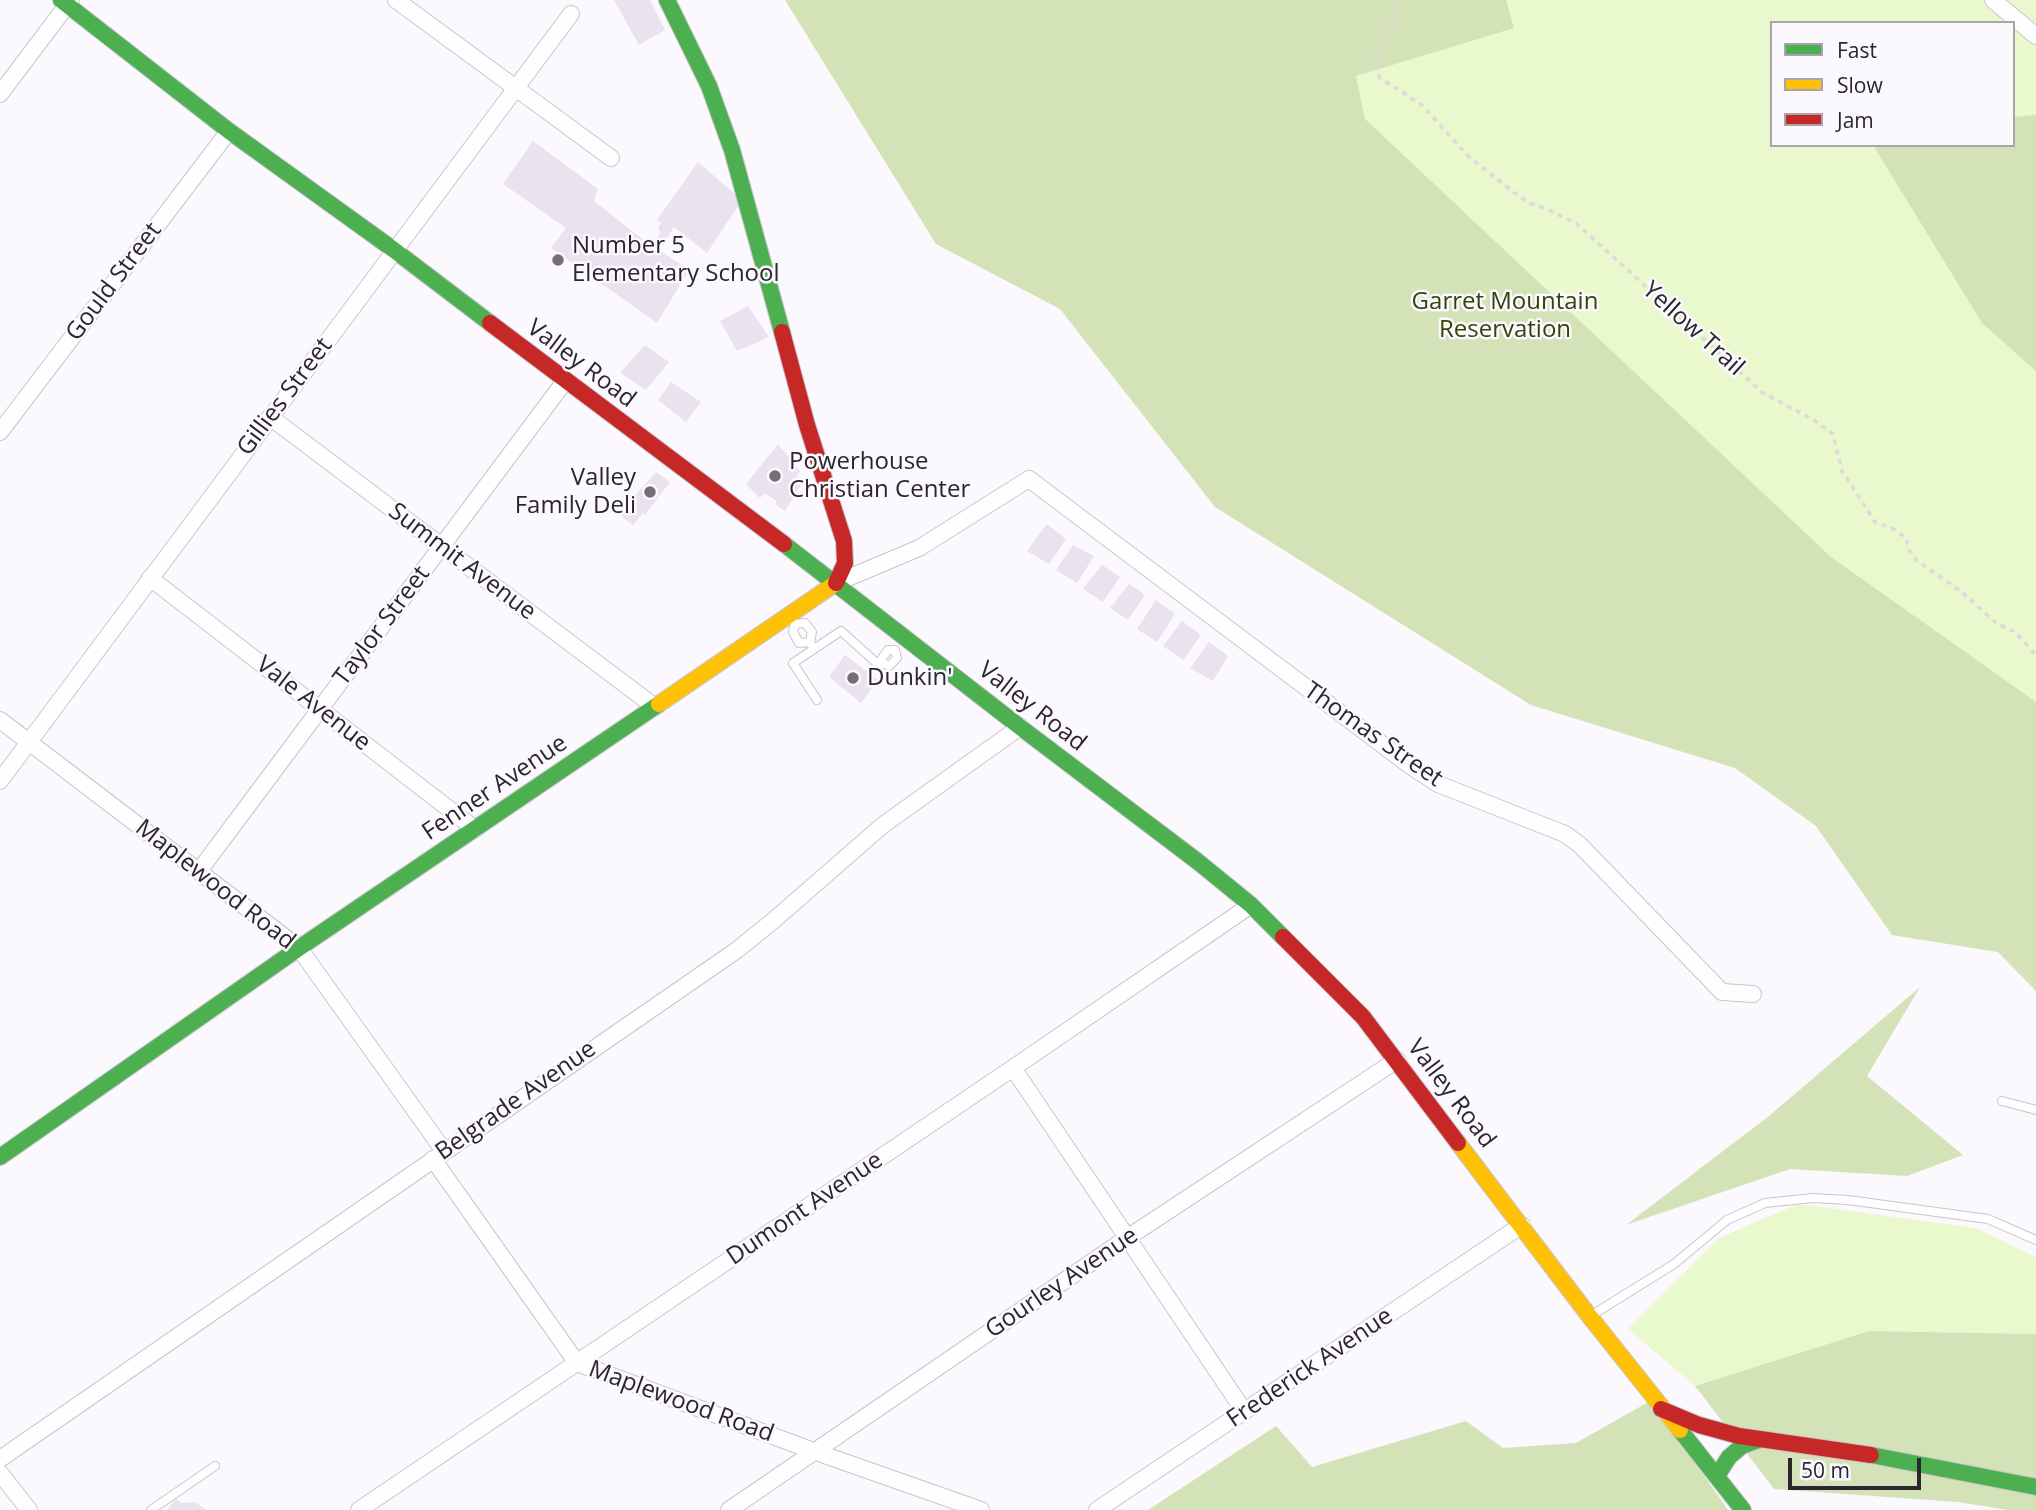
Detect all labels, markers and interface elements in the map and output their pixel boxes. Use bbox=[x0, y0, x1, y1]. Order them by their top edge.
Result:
legend bbox=[1770, 21, 2015, 147]
text: Fast bbox=[1837, 36, 1877, 64]
text: Slow bbox=[1837, 71, 1883, 99]
text: Jam bbox=[1837, 106, 1874, 134]
street label: Gould Street bbox=[60, 217, 168, 347]
place label: Number 5 Elementary School bbox=[572, 232, 780, 288]
marker: Number 5 Elementary School bbox=[550, 252, 566, 268]
street label: Yellow Trail bbox=[1636, 276, 1750, 382]
park label: Garret Mountain Reservation bbox=[1412, 288, 1598, 344]
street label: Valley Road bbox=[521, 314, 641, 414]
street label: Gillies Street bbox=[231, 332, 339, 462]
place label: Powerhouse Christian Center bbox=[789, 448, 970, 504]
place label: Valley Family Deli bbox=[515, 464, 636, 520]
marker: Powerhouse Christian Center bbox=[767, 468, 783, 484]
marker: Valley Family Deli bbox=[642, 484, 658, 500]
street label: Summit Avenue bbox=[383, 497, 541, 627]
street label: Taylor Street bbox=[328, 561, 436, 691]
street label: Vale Avenue bbox=[250, 650, 376, 758]
street label: Valley Road bbox=[972, 656, 1092, 758]
place label: Dunkin' bbox=[867, 664, 953, 692]
marker: Dunkin' bbox=[845, 670, 861, 686]
street label: Thomas Street bbox=[1298, 677, 1448, 793]
street label: Fenner Avenue bbox=[417, 729, 573, 847]
street label: Maplewood Road bbox=[129, 814, 301, 956]
street label: Valley Road bbox=[1401, 1034, 1501, 1154]
street label: Belgrade Avenue bbox=[430, 1035, 602, 1167]
street label: Dumont Avenue bbox=[722, 1146, 888, 1272]
street label: Gourley Avenue bbox=[980, 1221, 1144, 1345]
street label: Frederick Avenue bbox=[1222, 1302, 1398, 1434]
street label: Maplewood Road bbox=[585, 1355, 777, 1449]
scale bar bbox=[1791, 1444, 1924, 1488]
text: 50 m bbox=[1801, 1456, 1850, 1484]

